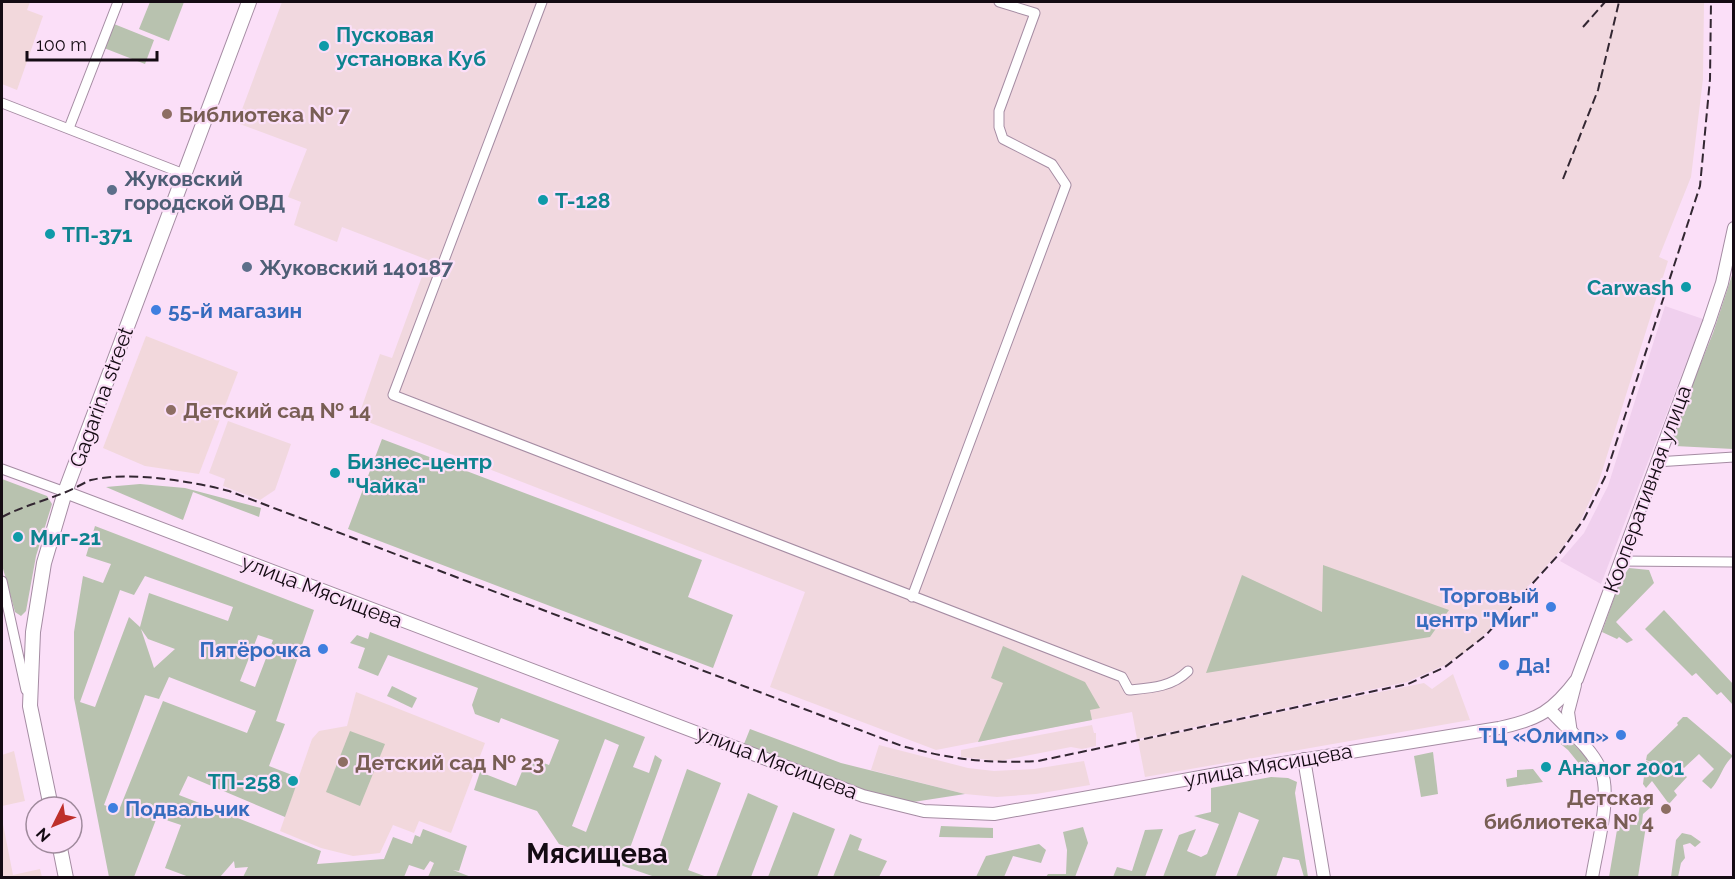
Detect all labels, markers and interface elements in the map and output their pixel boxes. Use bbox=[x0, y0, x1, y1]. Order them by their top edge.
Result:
place label: Пусковая установка Куб bbox=[336, 22, 486, 71]
scale bar bbox=[27, 24, 158, 62]
text: 100 m bbox=[36, 34, 87, 55]
marker: Пусковая установка Куб bbox=[317, 39, 331, 53]
place label: Библиотека № 7 bbox=[179, 102, 350, 127]
marker: Библиотека № 7 bbox=[160, 107, 174, 121]
place label: Жуковский городской ОВД bbox=[124, 166, 285, 215]
marker: Жуковский городской ОВД bbox=[105, 183, 119, 197]
place label: Т-128 bbox=[555, 188, 611, 213]
marker: Т-128 bbox=[536, 193, 550, 207]
place label: ТП-371 bbox=[62, 222, 132, 247]
marker: ТП-371 bbox=[43, 227, 57, 241]
place label: Жуковский 140187 bbox=[259, 255, 453, 280]
marker: Жуковский 140187 bbox=[240, 260, 254, 274]
place label: Carwash bbox=[1587, 275, 1674, 300]
marker: Carwash bbox=[1679, 280, 1693, 294]
place label: 55-й магазин bbox=[168, 298, 302, 323]
marker: 55-й магазин bbox=[149, 303, 163, 317]
street label: Gagarina street bbox=[64, 323, 138, 471]
street label: Кооперативная улица bbox=[1598, 382, 1696, 596]
place label: Детский сад № 14 bbox=[183, 398, 371, 423]
marker: Детский сад № 14 bbox=[164, 403, 178, 417]
place label: Бизнес-центр "Чайка" bbox=[347, 449, 492, 498]
marker: Бизнес-центр "Чайка" bbox=[328, 466, 342, 480]
place label: Миг-21 bbox=[30, 525, 101, 550]
marker: Миг-21 bbox=[11, 530, 25, 544]
street label: улица Мясищева bbox=[238, 549, 406, 633]
place label: Торговый центр "Миг" bbox=[1416, 583, 1539, 632]
marker: Торговый центр "Миг" bbox=[1544, 600, 1558, 614]
place label: Пятёрочка bbox=[199, 637, 311, 662]
marker: Пятёрочка bbox=[316, 642, 330, 656]
place label: Да! bbox=[1516, 653, 1551, 678]
marker: Да! bbox=[1497, 658, 1511, 672]
street label: улица Мясищева bbox=[693, 720, 861, 804]
place label: ТЦ «Олимп» bbox=[1479, 723, 1609, 748]
marker: ТЦ «Олимп» bbox=[1614, 728, 1628, 742]
street label: улица Мясищева bbox=[1182, 738, 1354, 792]
place label: Детский сад № 23 bbox=[355, 750, 544, 775]
marker: Детский сад № 23 bbox=[336, 755, 350, 769]
place label: Аналог 2001 bbox=[1558, 755, 1684, 780]
marker: Аналог 2001 bbox=[1539, 760, 1553, 774]
place label: ТП-258 bbox=[208, 769, 281, 794]
marker: ТП-258 bbox=[286, 774, 300, 788]
place label: Детская библиотека № 4 bbox=[1484, 785, 1654, 834]
north arrow bbox=[24, 795, 84, 855]
place label: Подвальчик bbox=[125, 796, 250, 821]
marker: Подвальчик bbox=[106, 801, 120, 815]
marker: Детская библиотека № 4 bbox=[1659, 802, 1673, 816]
text: N bbox=[32, 824, 55, 846]
district label: Мясищева bbox=[526, 838, 668, 869]

